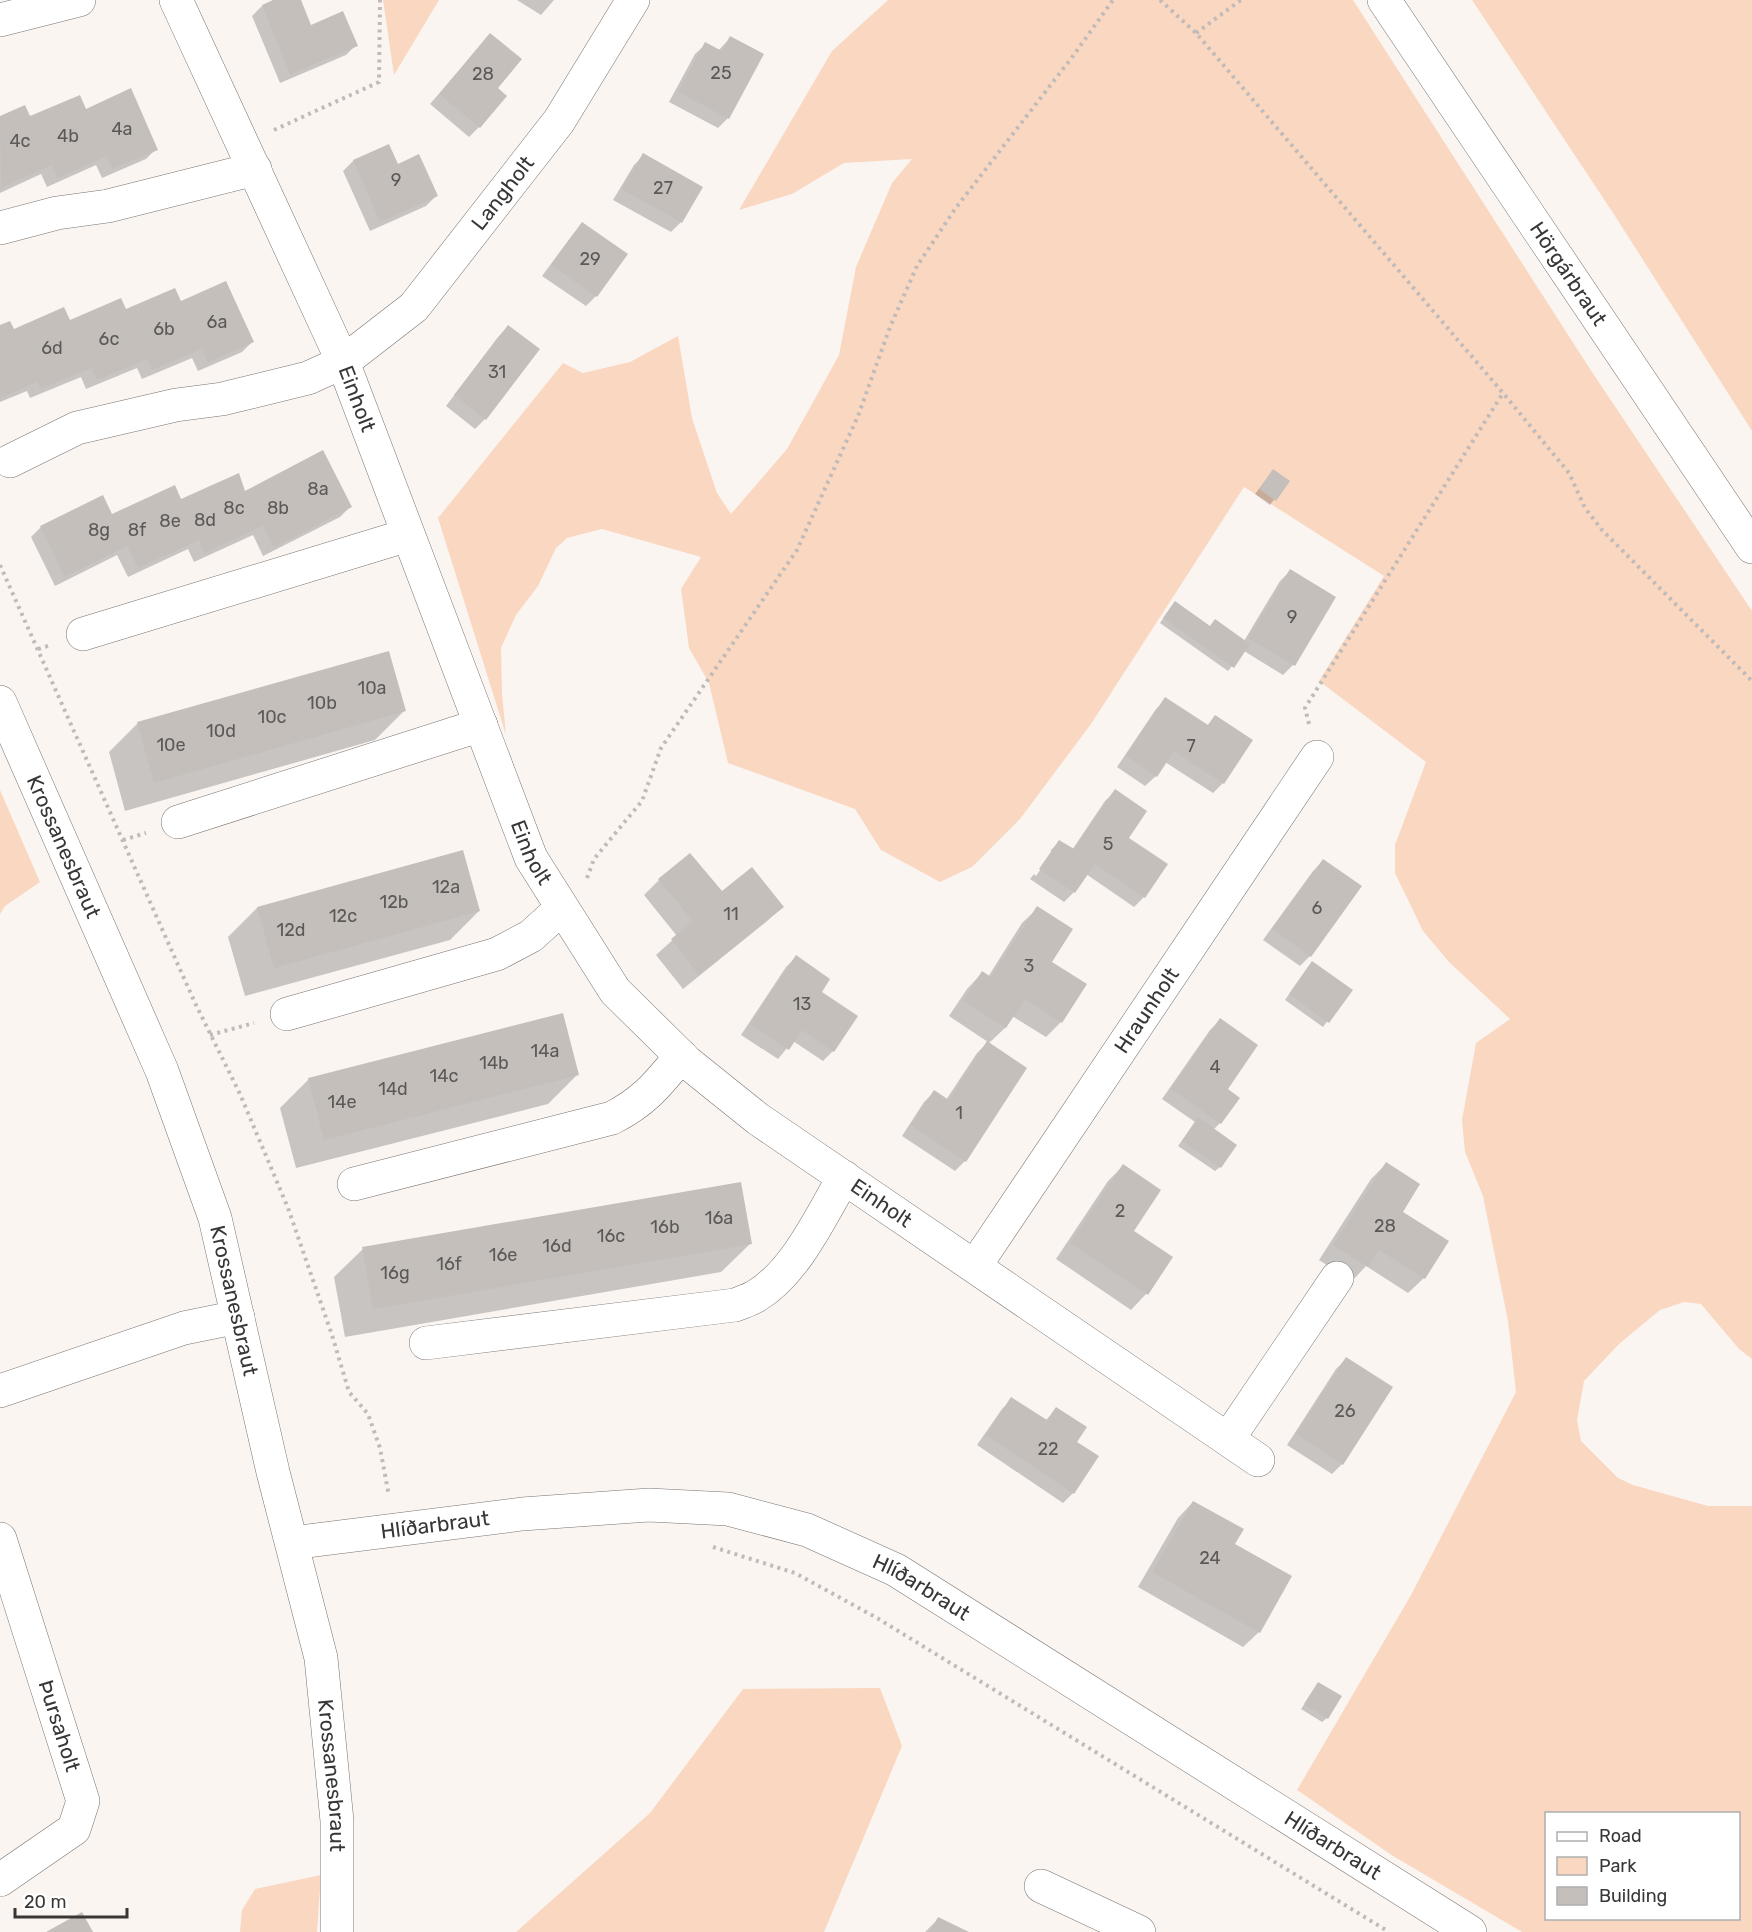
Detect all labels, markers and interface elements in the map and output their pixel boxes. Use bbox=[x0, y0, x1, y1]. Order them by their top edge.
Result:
house number: 25 bbox=[710, 62, 732, 84]
house number: 28 bbox=[472, 63, 494, 85]
house number: 4a bbox=[111, 118, 133, 140]
house number: 4b bbox=[57, 125, 79, 147]
house number: 4c bbox=[9, 130, 31, 152]
street label: Langholt bbox=[466, 151, 539, 235]
house number: 9 bbox=[391, 169, 401, 191]
house number: 27 bbox=[653, 177, 673, 199]
street label: Hörgárbraut bbox=[1525, 217, 1612, 330]
house number: 29 bbox=[579, 248, 601, 270]
house number: 6a bbox=[207, 311, 227, 333]
house number: 6b bbox=[153, 318, 175, 340]
house number: 6c bbox=[99, 328, 119, 350]
house number: 6d bbox=[41, 337, 63, 359]
house number: 31 bbox=[488, 361, 506, 383]
street label: Einholt bbox=[334, 362, 381, 435]
house number: 8a bbox=[307, 478, 329, 500]
house number: 8c bbox=[223, 497, 245, 519]
house number: 8b bbox=[267, 497, 289, 519]
house number: 8d bbox=[194, 509, 216, 531]
house number: 8e bbox=[159, 510, 181, 532]
house number: 8g bbox=[88, 519, 110, 541]
house number: 8f bbox=[128, 519, 146, 541]
house number: 9 bbox=[1287, 606, 1297, 628]
house number: 10a bbox=[357, 677, 387, 699]
house number: 10b bbox=[307, 692, 337, 714]
house number: 10c bbox=[257, 706, 287, 728]
house number: 10d bbox=[206, 720, 236, 742]
house number: 10e bbox=[156, 734, 186, 756]
house number: 7 bbox=[1186, 735, 1196, 757]
street label: Krossanesbraut bbox=[22, 771, 106, 922]
street label: Einholt bbox=[506, 816, 558, 889]
house number: 5 bbox=[1103, 833, 1113, 855]
house number: 12a bbox=[432, 876, 460, 898]
house number: 12b bbox=[380, 891, 408, 913]
house number: 6 bbox=[1312, 897, 1323, 919]
house number: 11 bbox=[723, 903, 739, 925]
house number: 12c bbox=[329, 905, 357, 927]
house number: 12d bbox=[277, 919, 305, 941]
house number: 3 bbox=[1024, 955, 1034, 977]
street label: Hraunholt bbox=[1109, 962, 1184, 1058]
house number: 13 bbox=[793, 993, 811, 1015]
house number: 14a bbox=[531, 1040, 559, 1062]
house number: 14b bbox=[479, 1052, 509, 1074]
house number: 4 bbox=[1209, 1056, 1221, 1078]
house number: 14c bbox=[430, 1065, 458, 1087]
house number: 14d bbox=[378, 1078, 408, 1100]
house number: 14e bbox=[328, 1091, 356, 1113]
house number: 1 bbox=[955, 1102, 963, 1124]
street label: Einholt bbox=[846, 1173, 917, 1232]
house number: 2 bbox=[1115, 1200, 1125, 1222]
house number: 16a bbox=[705, 1207, 733, 1229]
house number: 28 bbox=[1374, 1215, 1396, 1237]
house number: 16b bbox=[650, 1216, 680, 1238]
street label: Krossanesbraut bbox=[205, 1223, 264, 1378]
house number: 16c bbox=[597, 1225, 625, 1247]
house number: 16d bbox=[542, 1235, 572, 1257]
house number: 16e bbox=[489, 1244, 517, 1266]
house number: 16f bbox=[436, 1253, 462, 1275]
house number: 16g bbox=[380, 1262, 410, 1284]
house number: 26 bbox=[1334, 1400, 1356, 1422]
house number: 22 bbox=[1037, 1438, 1059, 1460]
street label: Hlíðarbraut bbox=[379, 1505, 491, 1544]
house number: 24 bbox=[1199, 1547, 1221, 1569]
street label: Hlíðarbraut bbox=[869, 1548, 975, 1626]
street label: Þursaholt bbox=[33, 1677, 86, 1775]
street label: Krossanesbraut bbox=[313, 1698, 350, 1852]
street label: Hlíðarbraut bbox=[1280, 1805, 1386, 1885]
legend bbox=[1545, 1812, 1740, 1920]
text: Road bbox=[1599, 1825, 1642, 1847]
text: Park bbox=[1599, 1855, 1637, 1877]
scale bar bbox=[15, 1881, 128, 1919]
text: Building bbox=[1599, 1885, 1667, 1907]
text: 20 m bbox=[24, 1891, 66, 1913]

